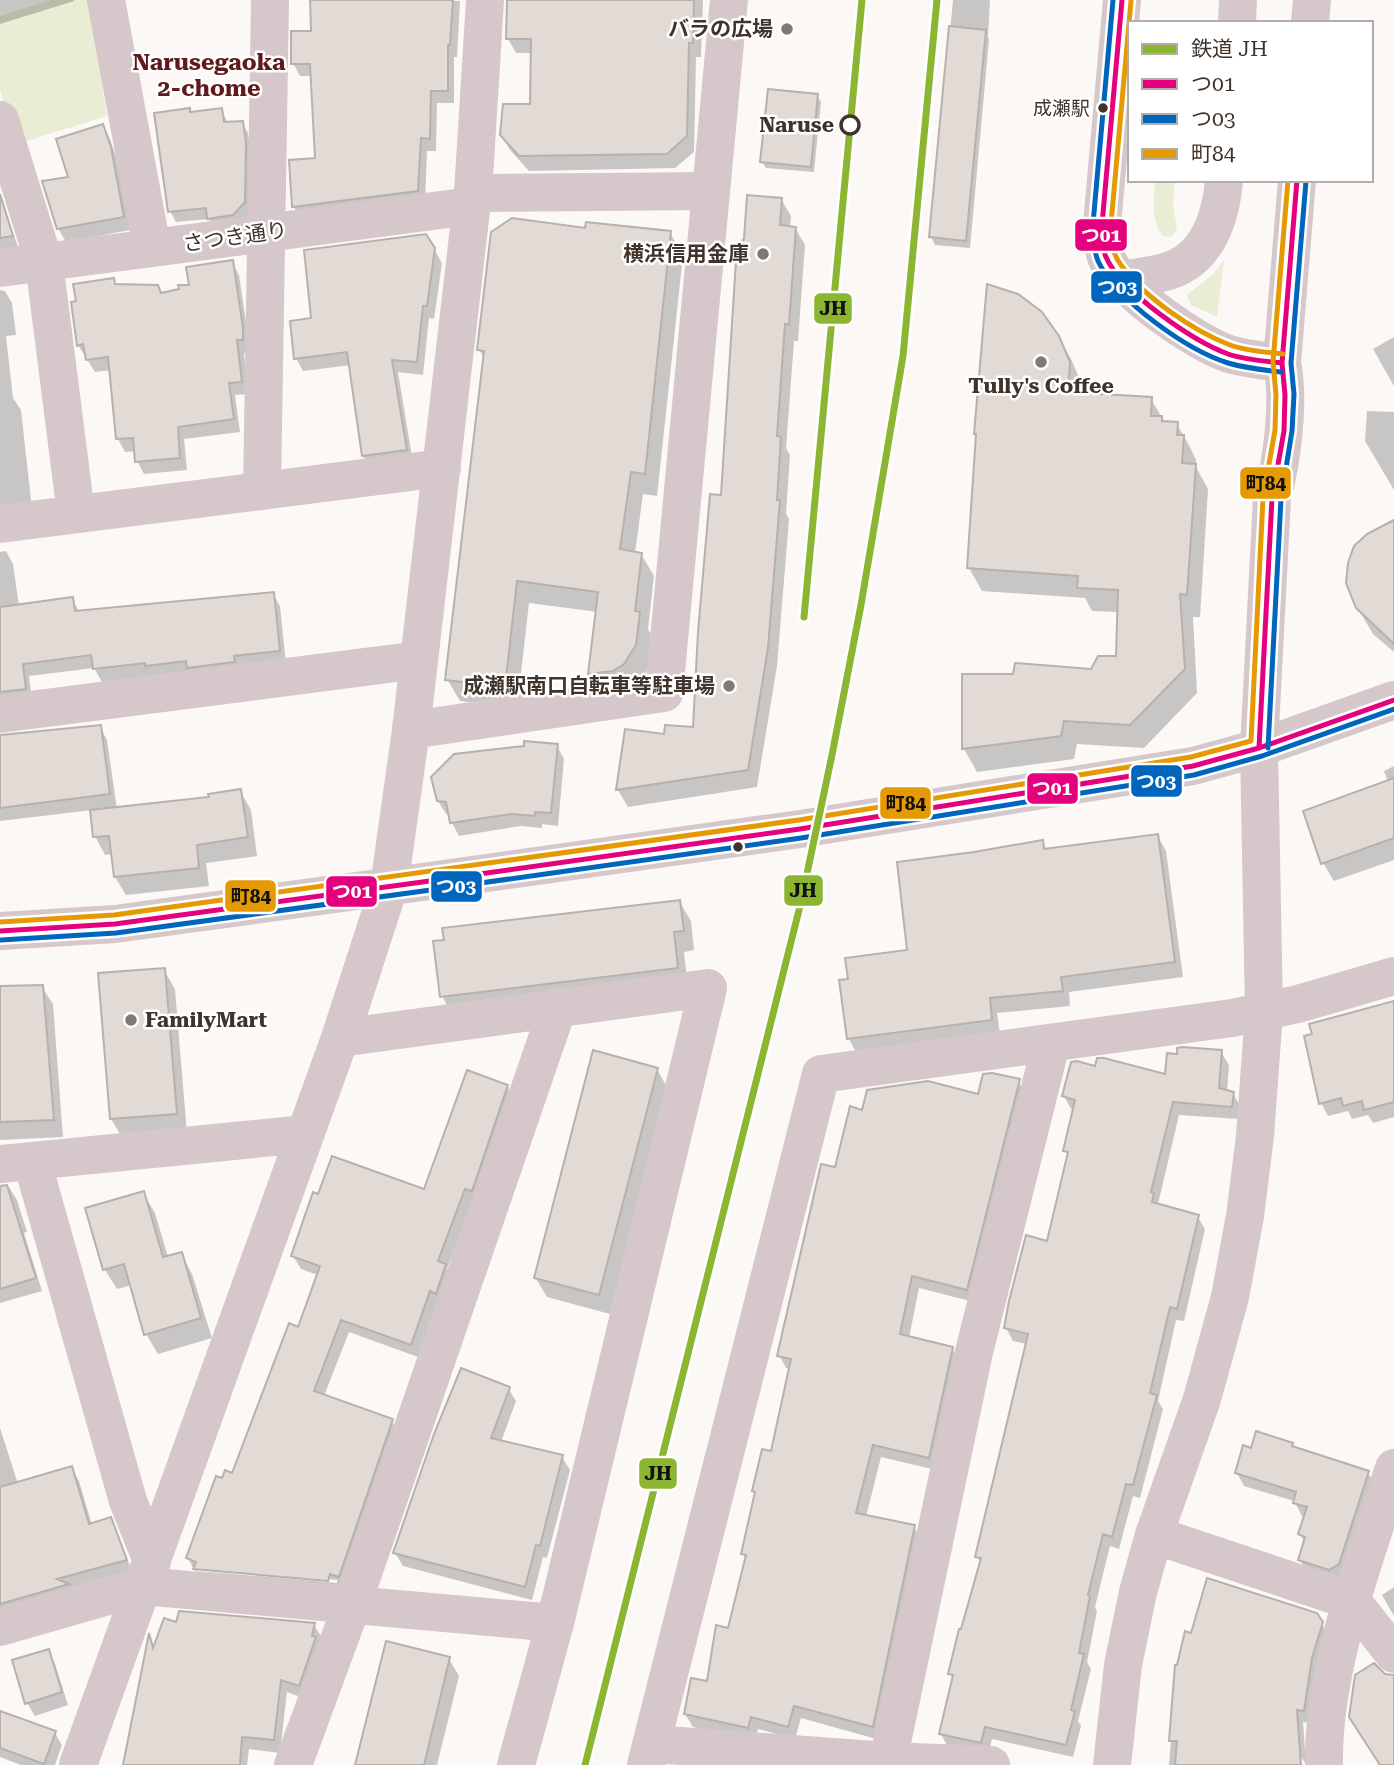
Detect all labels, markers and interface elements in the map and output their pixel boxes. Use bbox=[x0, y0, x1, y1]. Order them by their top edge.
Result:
place label: バラの広場 bbox=[668, 17, 773, 41]
marker: バラの広場 bbox=[779, 21, 795, 37]
legend bbox=[1128, 21, 1373, 182]
text: 鉄道 JH bbox=[1191, 37, 1268, 61]
district label: Narusegaoka 2-chome bbox=[132, 49, 286, 102]
text: つ01 bbox=[1191, 72, 1236, 96]
place label: 成瀬駅 bbox=[1033, 97, 1090, 120]
marker: 成瀬駅 bbox=[1096, 101, 1110, 115]
text: つ03 bbox=[1191, 107, 1236, 131]
place label: Naruse bbox=[759, 113, 834, 137]
marker: Naruse bbox=[840, 115, 860, 135]
text: 町84 bbox=[1191, 142, 1236, 166]
street label: さつき通り bbox=[181, 218, 289, 256]
line badge: つ01 bbox=[1074, 218, 1128, 252]
text: つ01 bbox=[1081, 224, 1121, 247]
place label: 横浜信用金庫 bbox=[623, 242, 749, 266]
marker: 横浜信用金庫 bbox=[755, 246, 771, 262]
line badge: つ03 bbox=[1090, 270, 1143, 304]
text: つ03 bbox=[1097, 276, 1137, 299]
line badge: JH bbox=[813, 292, 853, 325]
text: JH bbox=[819, 297, 847, 320]
marker: Tully's Coffee bbox=[1033, 354, 1049, 370]
place label: Tully's Coffee bbox=[968, 374, 1114, 398]
line badge: 町84 bbox=[1239, 466, 1292, 500]
text: 町84 bbox=[1246, 472, 1286, 495]
place label: 成瀬駅南口自転車等駐車場 bbox=[463, 674, 715, 698]
marker: 成瀬駅南口自転車等駐車場 bbox=[721, 678, 737, 694]
line badge: つ03 bbox=[1130, 764, 1183, 798]
text: つ03 bbox=[1136, 770, 1176, 793]
line badge: つ01 bbox=[1026, 772, 1079, 805]
text: つ01 bbox=[1032, 777, 1072, 800]
line badge: 町84 bbox=[879, 786, 932, 820]
text: 町84 bbox=[886, 792, 926, 815]
unlabelled marker bbox=[731, 840, 745, 854]
line badge: つ03 bbox=[430, 870, 483, 903]
line badge: JH bbox=[783, 874, 824, 907]
line badge: つ01 bbox=[325, 875, 378, 908]
text: つ03 bbox=[436, 875, 476, 898]
line badge: 町84 bbox=[224, 879, 277, 913]
text: JH bbox=[789, 879, 817, 902]
text: つ01 bbox=[332, 880, 372, 903]
text: 町84 bbox=[231, 885, 271, 908]
place label: FamilyMart bbox=[145, 1008, 267, 1032]
marker: FamilyMart bbox=[123, 1012, 139, 1028]
line badge: JH bbox=[638, 1457, 678, 1490]
text: JH bbox=[644, 1462, 672, 1485]

